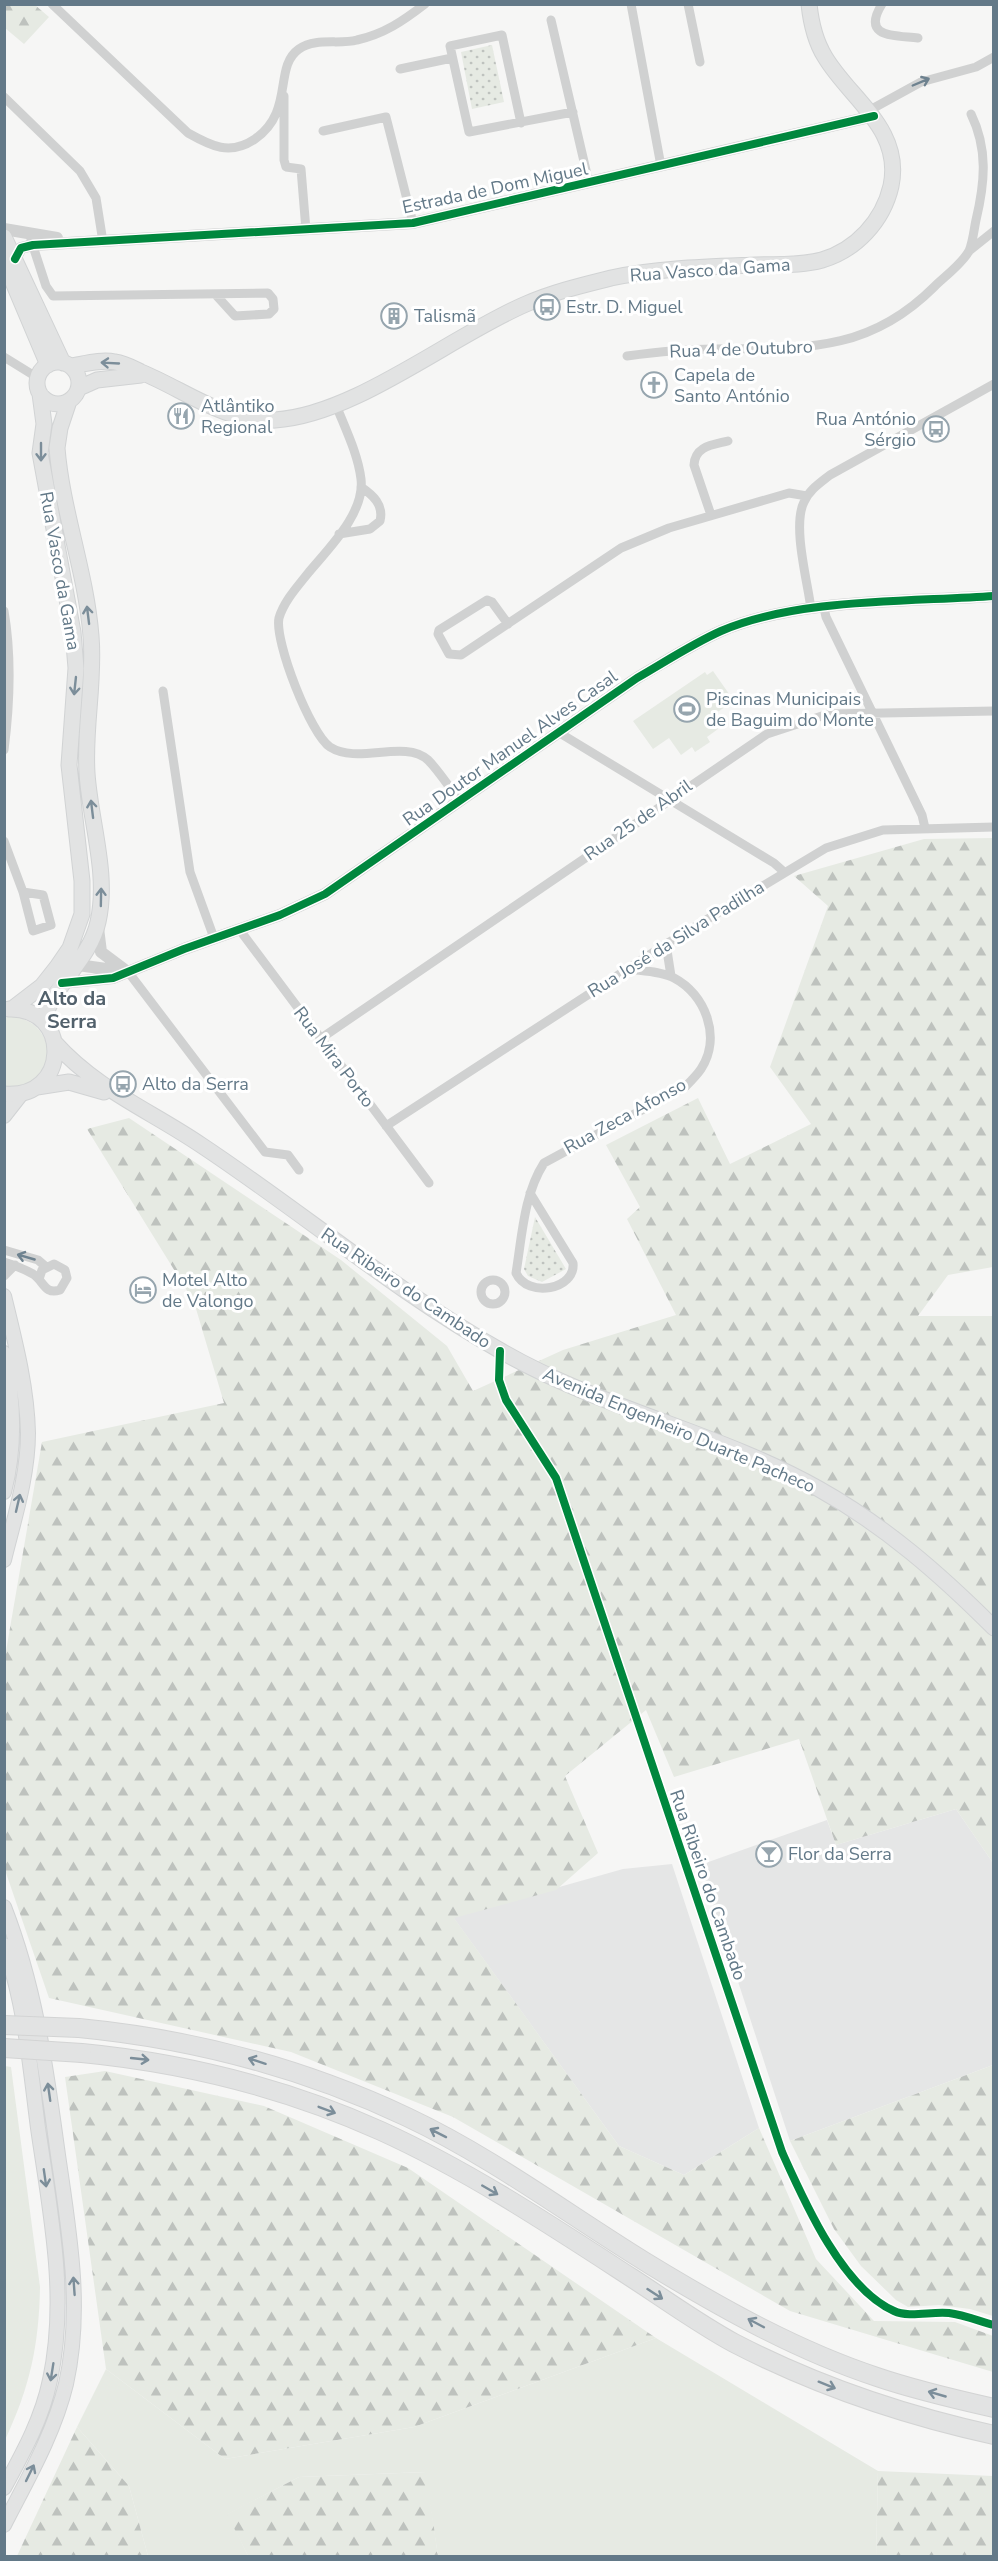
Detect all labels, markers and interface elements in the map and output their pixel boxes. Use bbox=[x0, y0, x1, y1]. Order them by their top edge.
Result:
one-way arrow bbox=[912, 76, 930, 88]
street label: Estrada de Dom Miguel bbox=[400, 156, 591, 219]
street label: Rua Vasco da Gama bbox=[629, 252, 791, 288]
bus stop icon: Estr. D. Miguel bbox=[532, 292, 562, 322]
place label: Estr. D. Miguel bbox=[566, 295, 683, 319]
building icon: Talismã bbox=[379, 301, 409, 331]
place label: Talismã bbox=[414, 304, 476, 328]
street label: Rua 4 de Outubro bbox=[669, 335, 813, 363]
one-way arrow bbox=[101, 357, 120, 368]
place label: Capela de Santo António bbox=[674, 363, 790, 408]
church icon: Capela de Santo António bbox=[639, 370, 669, 400]
place label: Atlântiko Regional bbox=[201, 394, 275, 439]
restaurant icon: Atlântiko Regional bbox=[166, 401, 196, 431]
place label: Rua António Sérgio bbox=[816, 407, 916, 452]
bus stop icon: Rua António Sérgio bbox=[921, 414, 951, 444]
one-way arrow bbox=[35, 442, 47, 461]
street label: Rua Vasco da Gama bbox=[34, 490, 86, 652]
one-way arrow bbox=[83, 606, 94, 625]
street label: Rua Doutor Manuel Alves Casal bbox=[398, 664, 623, 832]
one-way arrow bbox=[69, 675, 80, 695]
place label: Piscinas Municipais de Baguim do Monte bbox=[706, 687, 874, 732]
sports icon: Piscinas Municipais de Baguim do Monte bbox=[672, 694, 702, 724]
street label: Rua 25 de Abril bbox=[579, 773, 697, 866]
one-way arrow bbox=[86, 800, 97, 820]
street label: Rua José da Silva Padilha bbox=[583, 875, 769, 1003]
one-way arrow bbox=[95, 887, 107, 907]
district label: Alto da Serra bbox=[38, 985, 106, 1035]
street label: Rua Mira Porto bbox=[288, 1002, 380, 1112]
bus stop icon: Alto da Serra bbox=[108, 1069, 138, 1099]
place label: Alto da Serra bbox=[142, 1072, 249, 1096]
street label: Rua Zeca Afonso bbox=[560, 1072, 690, 1160]
street label: Rua Ribeiro do Cambado bbox=[316, 1222, 496, 1354]
one-way arrow bbox=[17, 1251, 36, 1262]
place label: Motel Alto de Valongo bbox=[162, 1268, 254, 1313]
hotel icon: Motel Alto de Valongo bbox=[128, 1275, 158, 1305]
street label: Avenida Engenheiro Duarte Pacheco bbox=[539, 1362, 819, 1498]
one-way arrow bbox=[12, 1494, 24, 1513]
street label: Rua Ribeiro do Cambado bbox=[664, 1786, 752, 1984]
bar icon: Flor da Serra bbox=[754, 1839, 784, 1869]
place label: Flor da Serra bbox=[788, 1842, 892, 1866]
one-way arrow bbox=[129, 2054, 149, 2065]
one-way arrow bbox=[248, 2055, 267, 2066]
one-way arrow bbox=[44, 2083, 55, 2103]
one-way arrow bbox=[317, 2106, 336, 2117]
one-way arrow bbox=[430, 2127, 447, 2139]
one-way arrow bbox=[40, 2167, 51, 2187]
one-way arrow bbox=[481, 2184, 498, 2196]
one-way arrow bbox=[68, 2276, 79, 2296]
one-way arrow bbox=[647, 2287, 664, 2300]
one-way arrow bbox=[747, 2317, 765, 2328]
one-way arrow bbox=[46, 2361, 57, 2381]
one-way arrow bbox=[817, 2381, 836, 2392]
one-way arrow bbox=[928, 2388, 947, 2399]
one-way arrow bbox=[25, 2464, 37, 2482]

